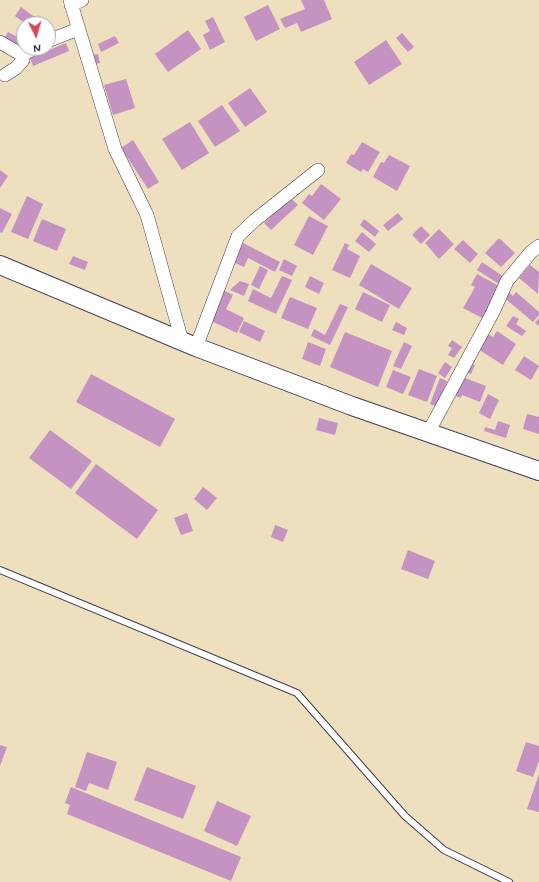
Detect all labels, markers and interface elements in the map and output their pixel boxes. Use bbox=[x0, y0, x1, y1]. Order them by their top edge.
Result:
north arrow bbox=[16, 16, 56, 56]
text: N bbox=[33, 40, 41, 54]

